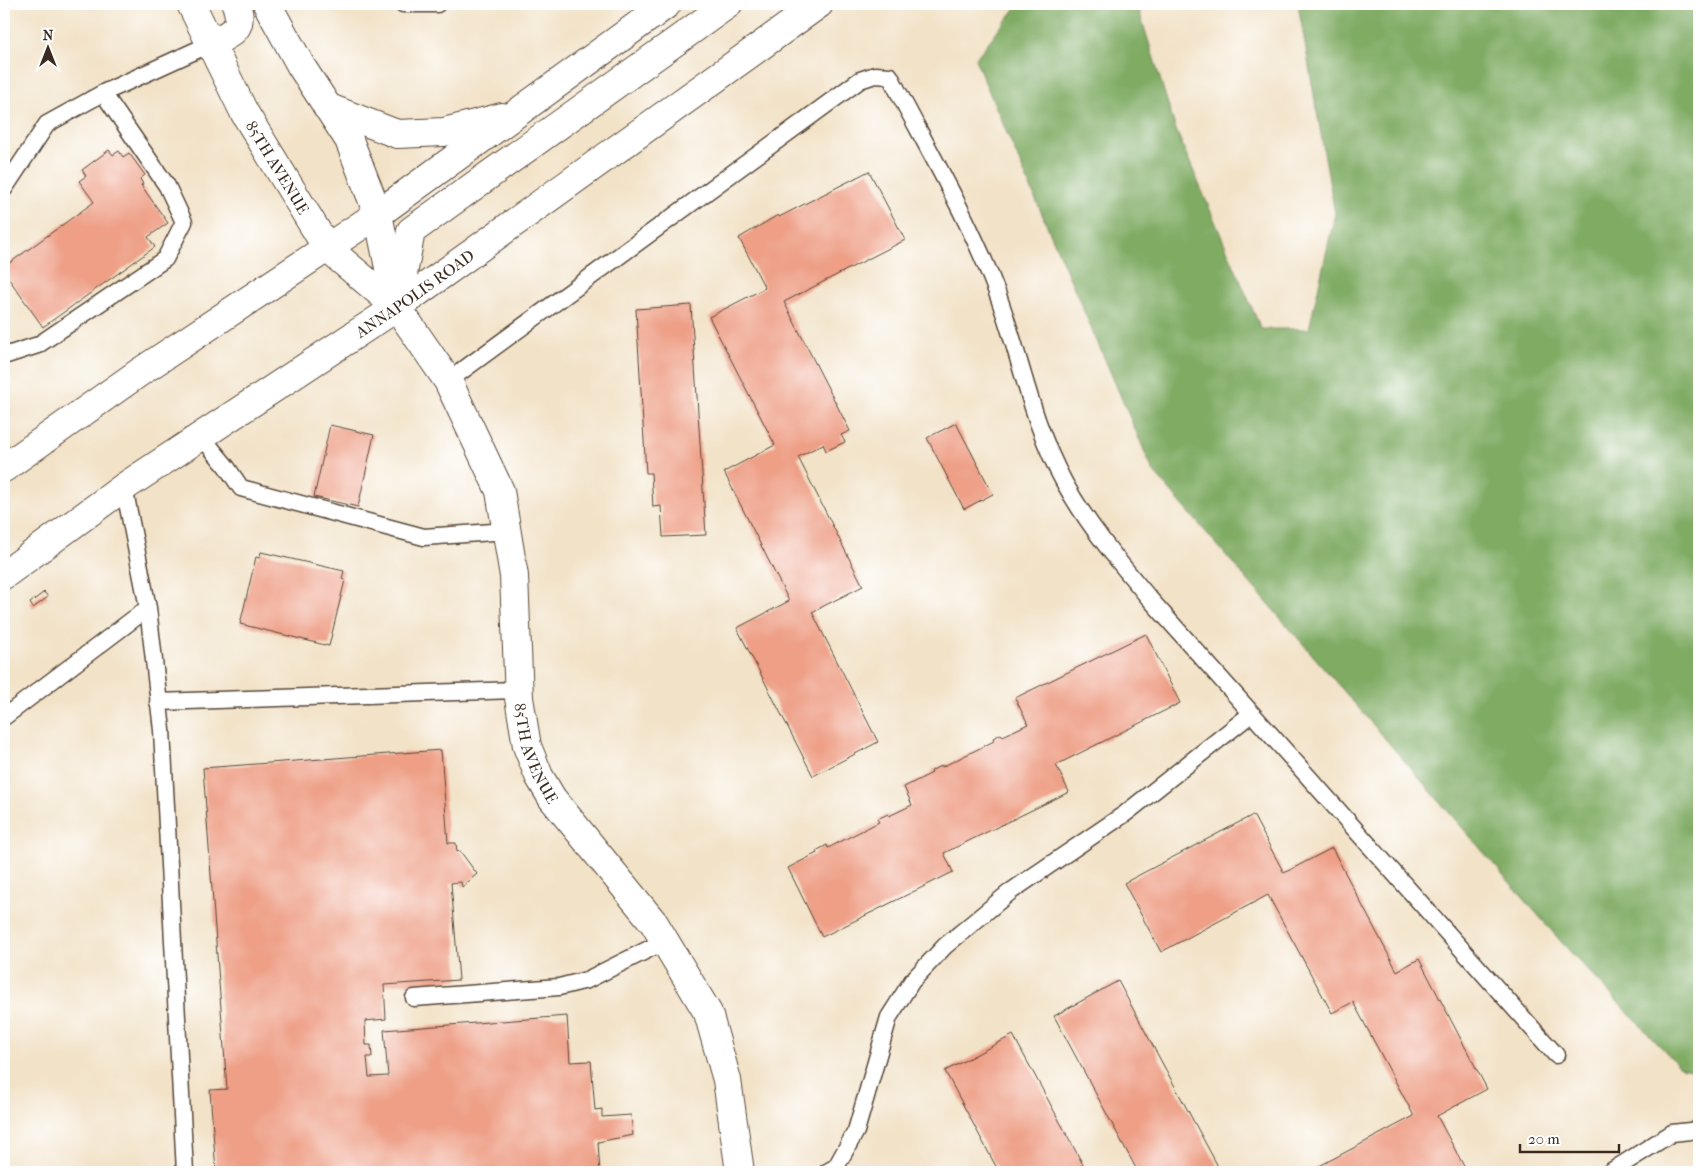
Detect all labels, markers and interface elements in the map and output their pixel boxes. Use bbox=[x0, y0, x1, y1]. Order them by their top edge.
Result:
north arrow bbox=[22, 22, 72, 72]
text: N bbox=[43, 27, 54, 44]
street label: 85TH AVENUE bbox=[242, 117, 313, 218]
street label: ANNAPOLIS ROAD bbox=[351, 246, 478, 342]
street label: 85TH AVENUE bbox=[510, 702, 562, 807]
scale bar bbox=[1520, 1121, 1619, 1153]
text: 20 m bbox=[1528, 1130, 1560, 1148]

